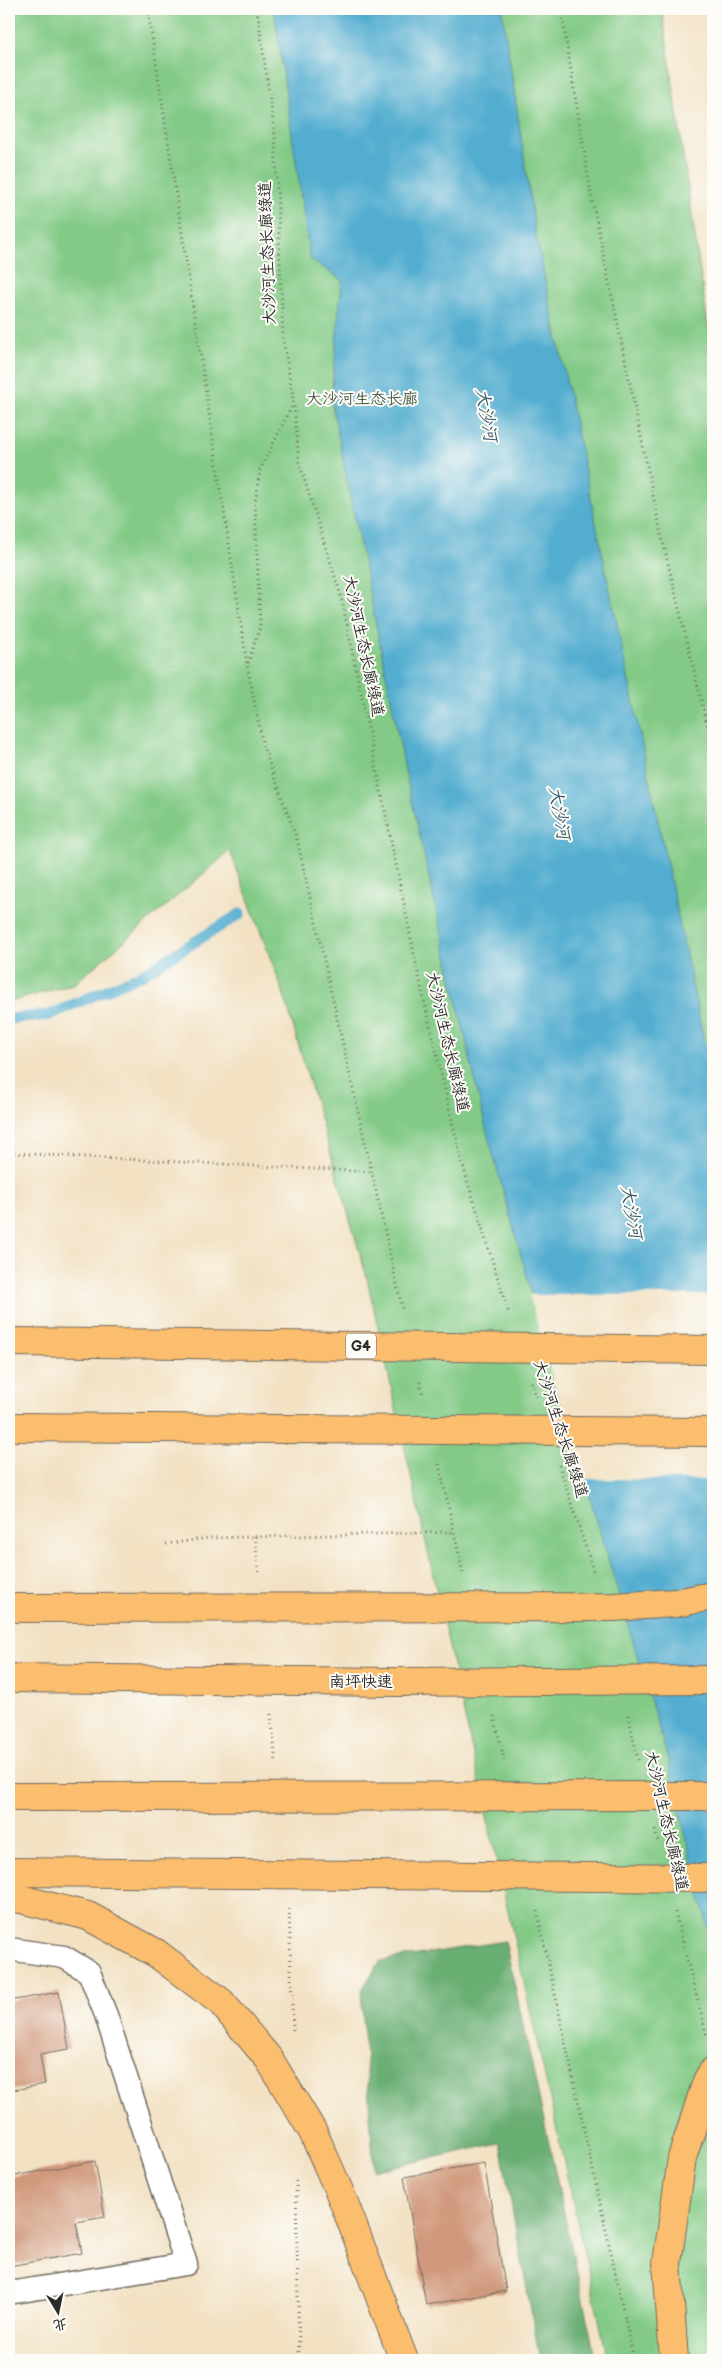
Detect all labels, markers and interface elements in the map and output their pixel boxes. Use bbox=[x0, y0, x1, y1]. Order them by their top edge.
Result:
street label: 大沙河生态长廊绿道 bbox=[256, 181, 280, 325]
water label: 大沙河 bbox=[471, 387, 502, 446]
park label: 大沙河生态长廊 bbox=[306, 390, 418, 409]
street label: 大沙河生态长廊绿道 bbox=[339, 574, 387, 718]
water label: 大沙河 bbox=[544, 785, 575, 844]
street label: 大沙河生态长廊绿道 bbox=[422, 970, 472, 1114]
water label: 大沙河 bbox=[616, 1184, 647, 1243]
road number: G4 bbox=[346, 1334, 376, 1358]
street label: 大沙河生态长廊绿道 bbox=[529, 1358, 591, 1500]
street label: 南坪快速 bbox=[329, 1673, 393, 1692]
street label: 大沙河生态长廊绿道 bbox=[641, 1749, 691, 1893]
north arrow bbox=[32, 2286, 82, 2336]
text: 北 bbox=[52, 2315, 69, 2334]

